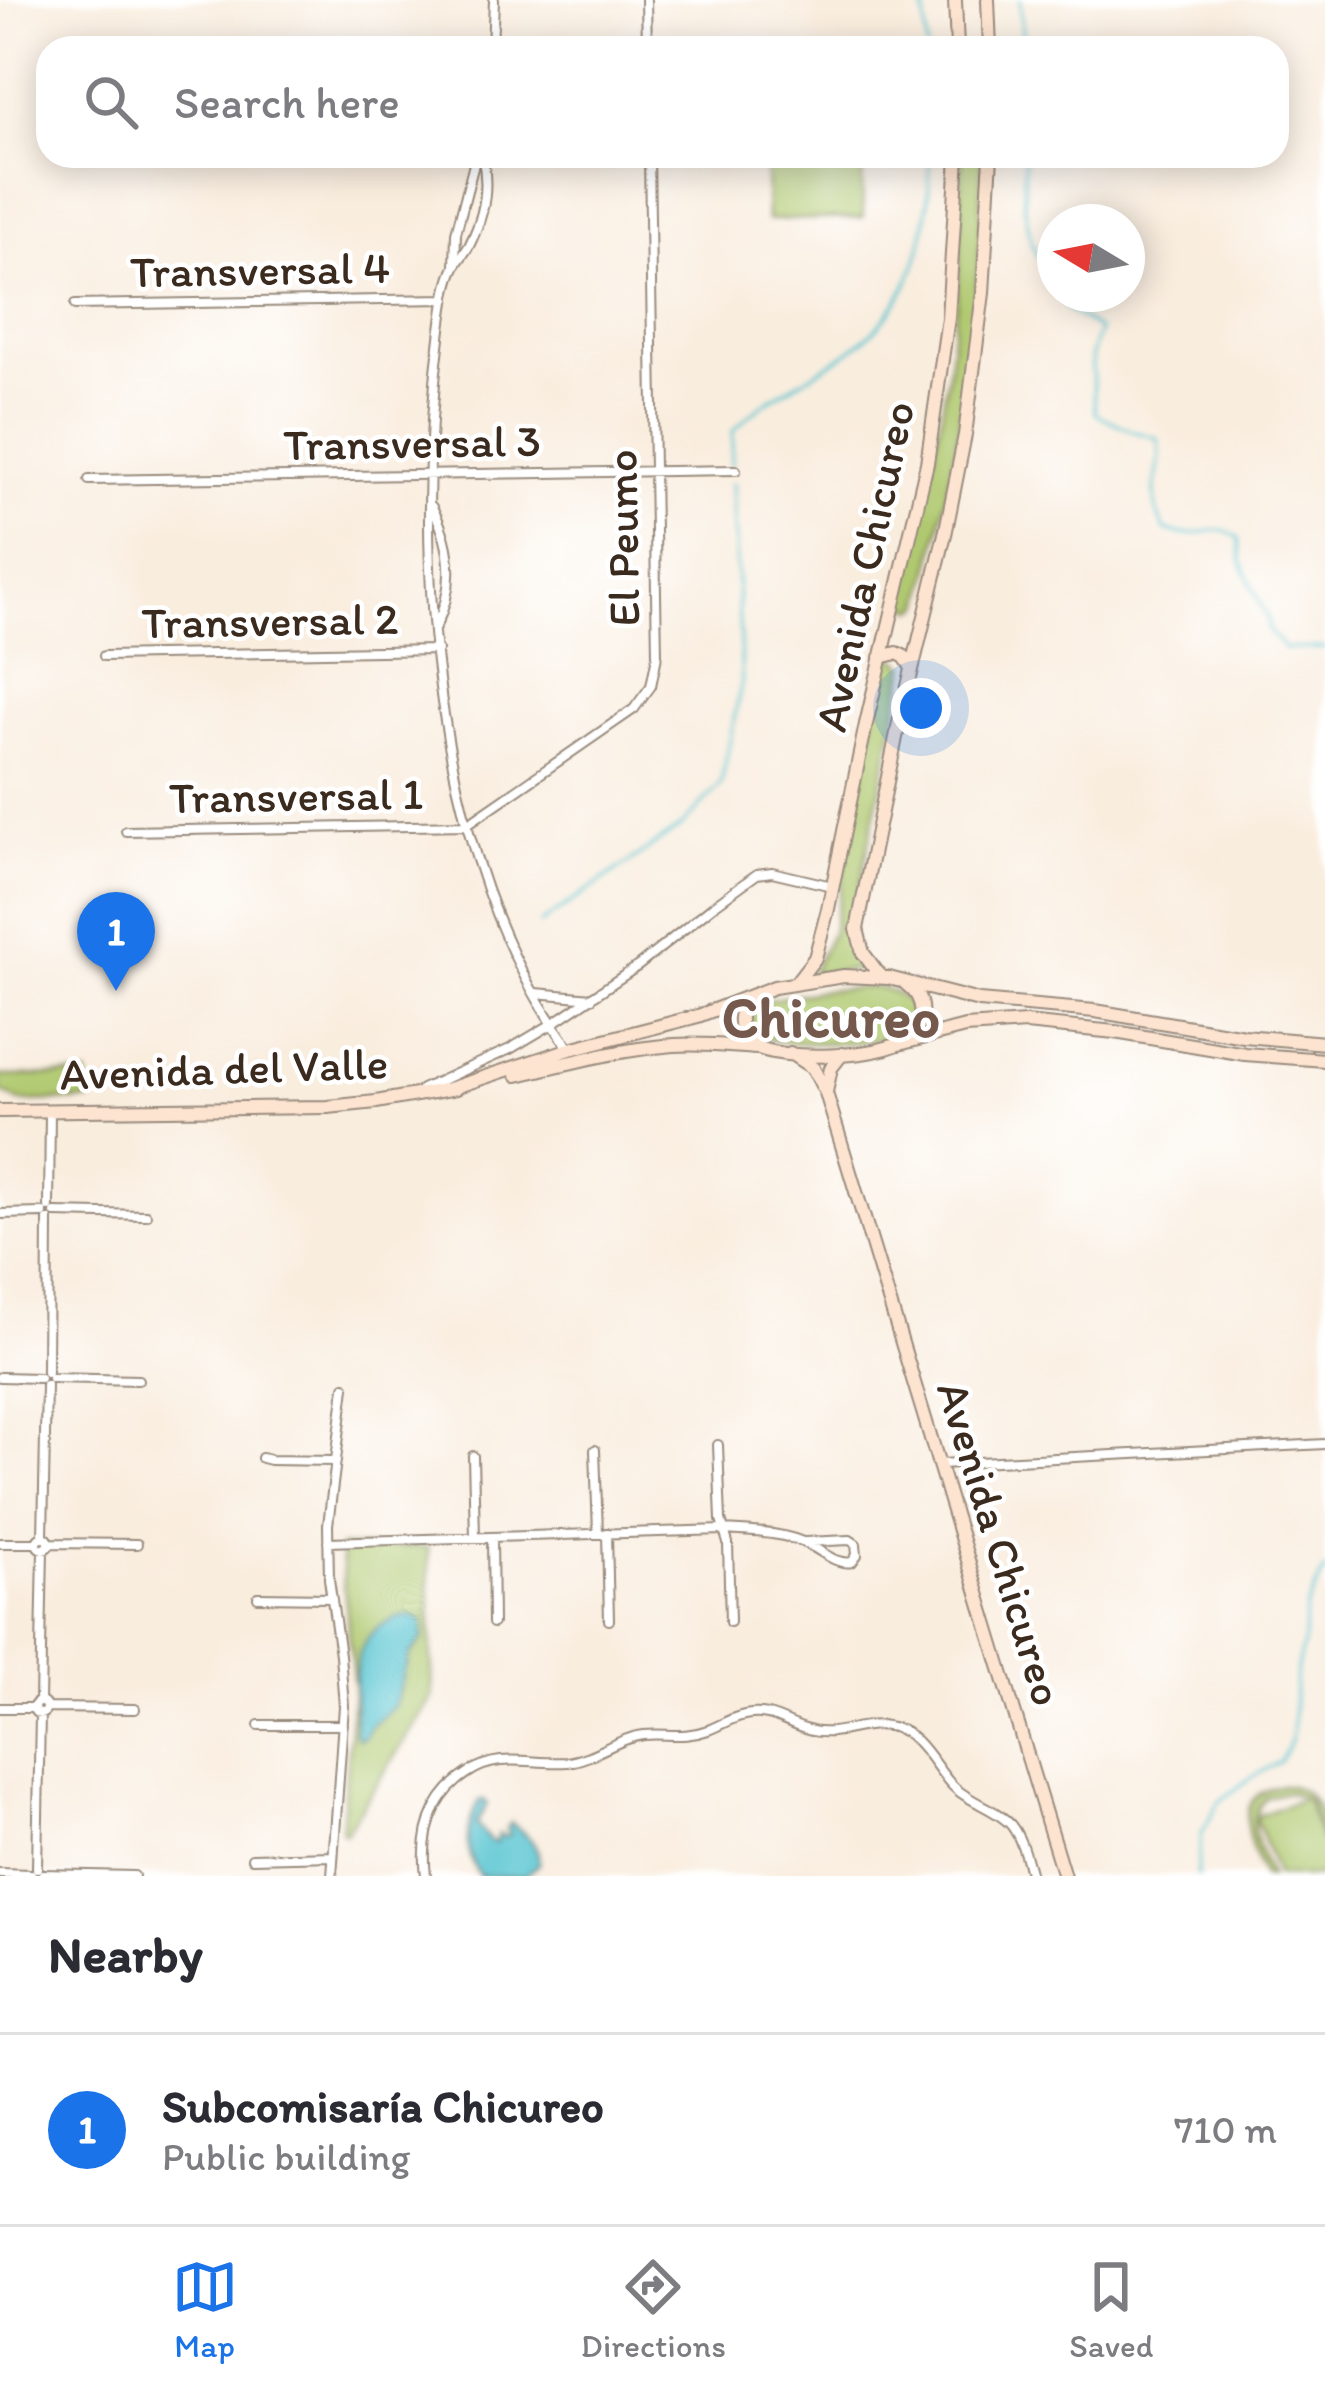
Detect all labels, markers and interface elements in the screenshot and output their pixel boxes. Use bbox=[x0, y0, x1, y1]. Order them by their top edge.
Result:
search box bbox=[36, 36, 1289, 168]
icon: search bbox=[78, 69, 144, 135]
text: Search here bbox=[174, 75, 400, 129]
north arrow bbox=[1037, 204, 1145, 312]
street label: Transversal 4 bbox=[129, 240, 391, 298]
street label: Avenida Chicureo bbox=[803, 396, 925, 736]
street label: Transversal 3 bbox=[283, 413, 541, 471]
street label: El Peumo bbox=[593, 449, 651, 627]
street label: Transversal 2 bbox=[141, 591, 399, 649]
your location bbox=[891, 678, 951, 738]
street label: Transversal 1 bbox=[169, 766, 423, 824]
pin: 1 bbox=[77, 892, 155, 991]
district label: Chicureo bbox=[722, 983, 940, 1051]
street label: Avenida del Valle bbox=[59, 1035, 389, 1101]
street label: Avenida Chicureo bbox=[926, 1374, 1076, 1712]
text: Nearby bbox=[48, 1924, 203, 1985]
text: Subcomisaría Chicureo bbox=[162, 2079, 604, 2133]
text: 1 bbox=[78, 2106, 96, 2153]
text: 710 m bbox=[1174, 2106, 1277, 2153]
text: Public building bbox=[162, 2133, 410, 2180]
tab: Map bbox=[172, 2254, 238, 2365]
tab: Directions bbox=[581, 2254, 726, 2365]
tab: Saved bbox=[1069, 2254, 1153, 2365]

